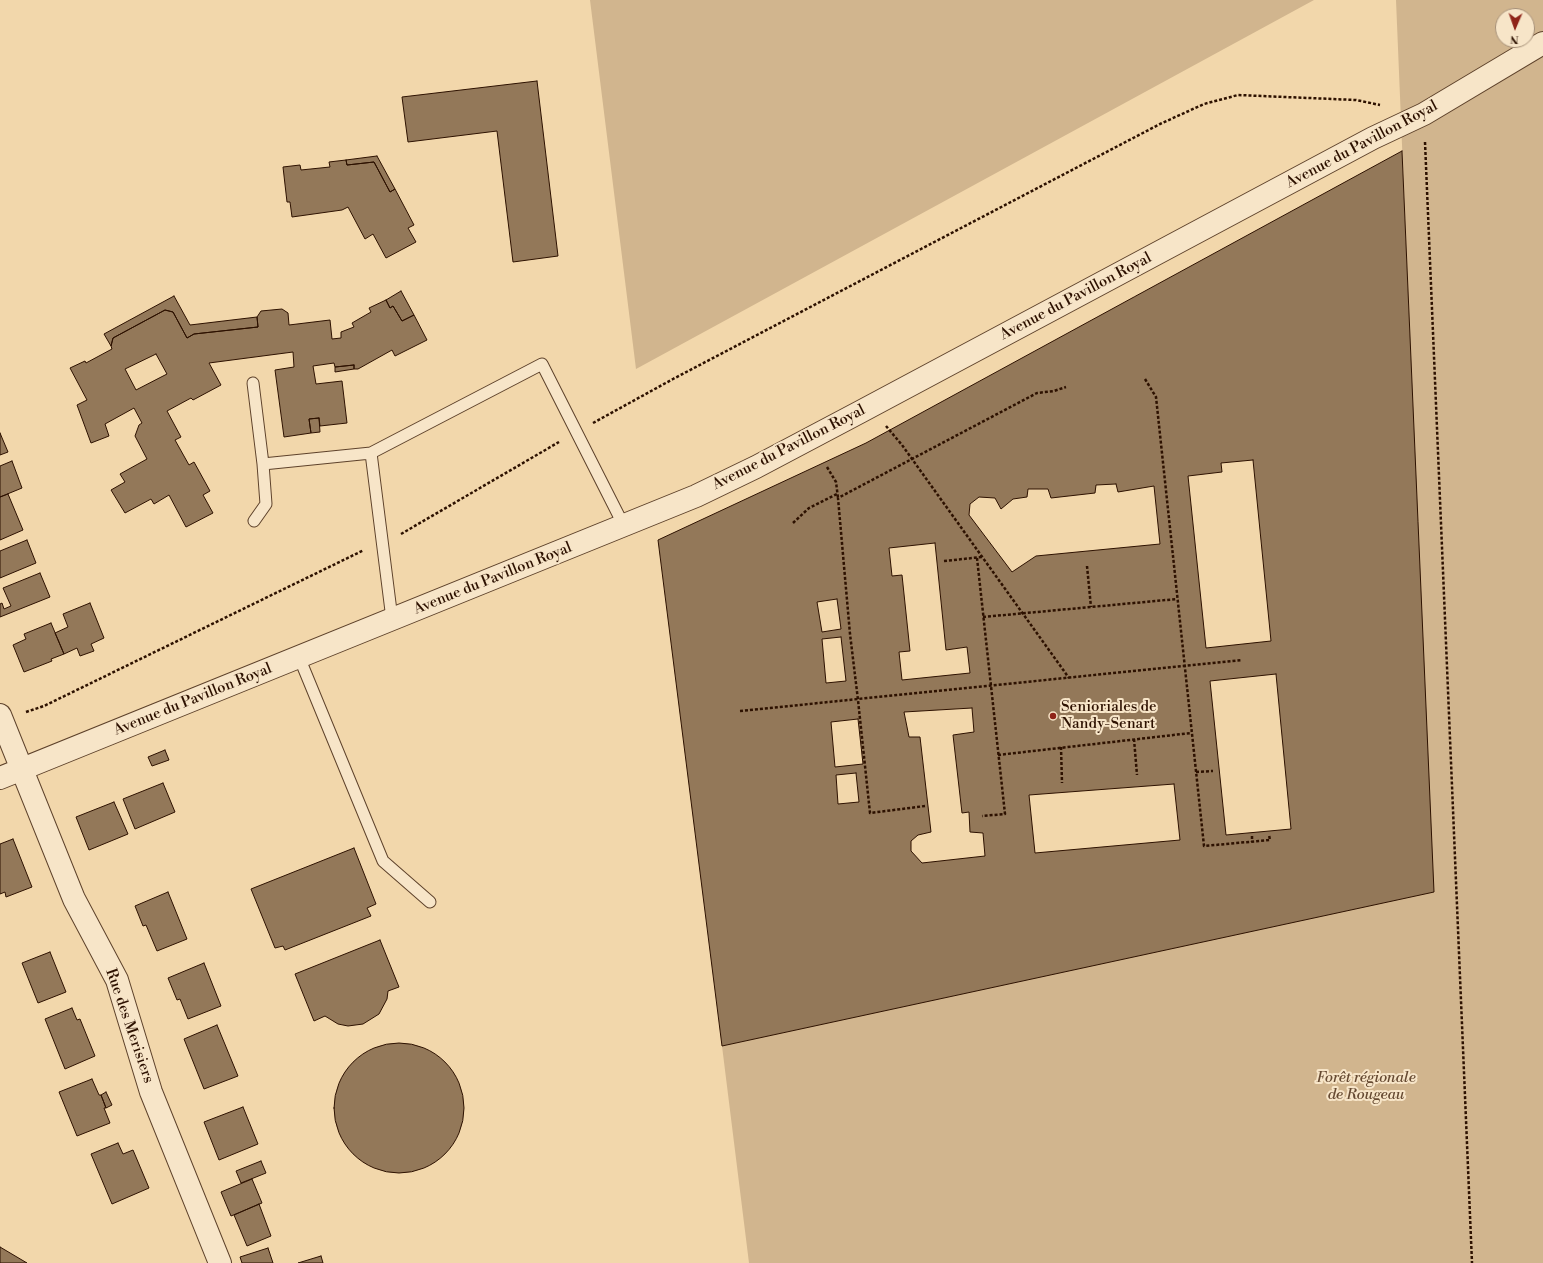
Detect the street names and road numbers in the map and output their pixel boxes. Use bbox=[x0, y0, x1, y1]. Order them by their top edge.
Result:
street label: Avenue du Pavillon Royal bbox=[1283, 97, 1441, 193]
street label: Avenue du Pavillon Royal bbox=[997, 249, 1155, 345]
street label: Avenue du Pavillon Royal bbox=[710, 402, 868, 494]
street label: Avenue du Pavillon Royal bbox=[411, 539, 575, 619]
street label: Avenue du Pavillon Royal bbox=[111, 660, 275, 740]
street label: Rue des Merisiers bbox=[101, 966, 157, 1086]

